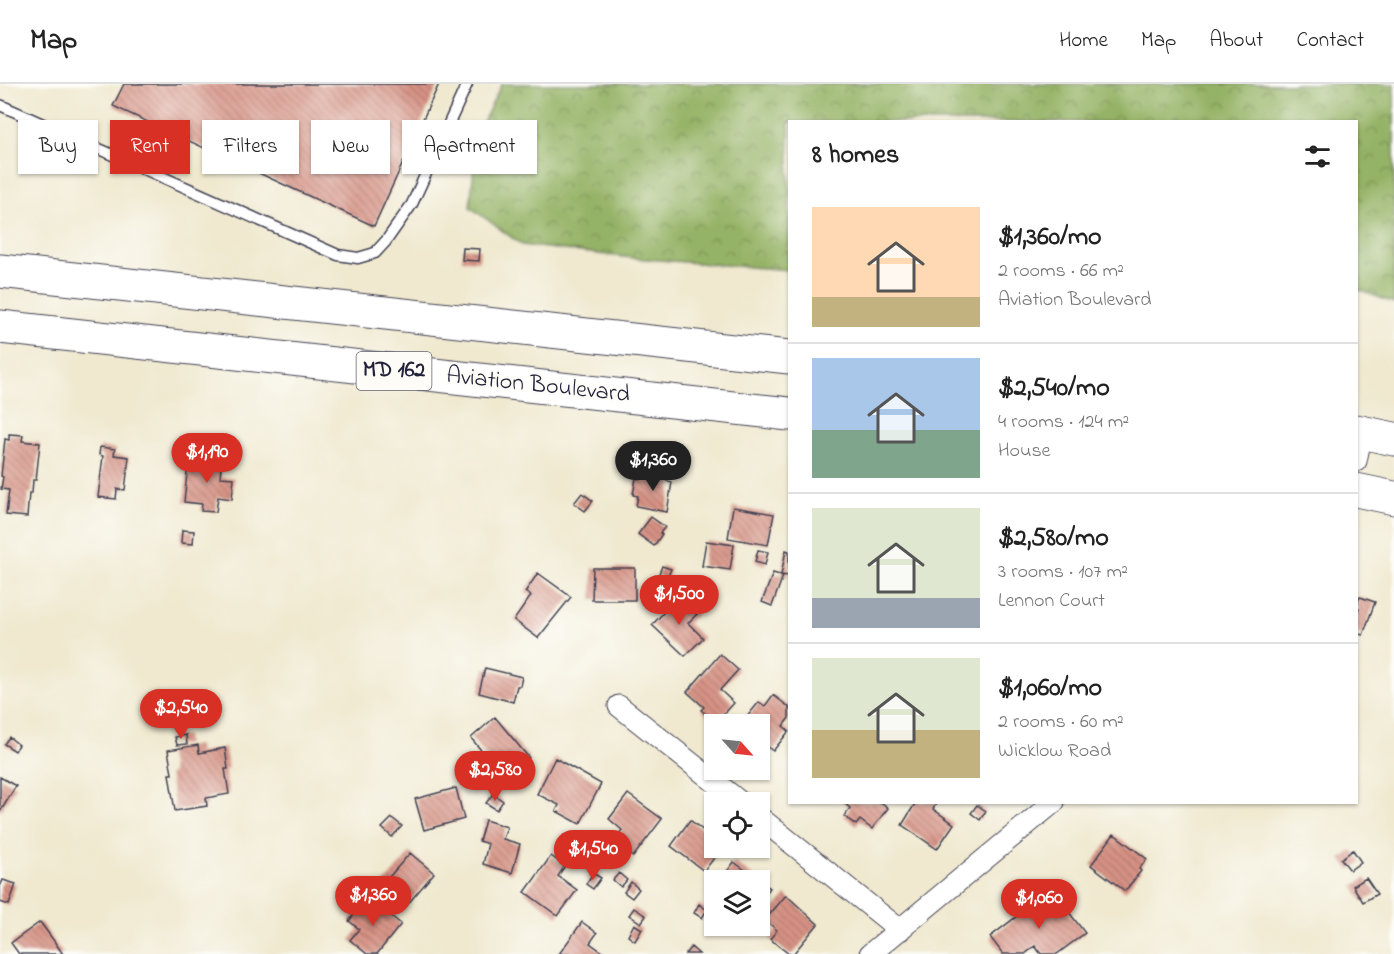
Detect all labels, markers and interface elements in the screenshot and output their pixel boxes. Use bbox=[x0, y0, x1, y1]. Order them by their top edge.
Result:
text: Map bbox=[30, 21, 77, 62]
text: Home bbox=[1059, 26, 1108, 56]
text: Map bbox=[1141, 26, 1176, 56]
text: About bbox=[1209, 26, 1263, 56]
text: Contact bbox=[1296, 26, 1364, 56]
chip: Buy bbox=[18, 120, 98, 174]
chip: Rent bbox=[110, 120, 190, 174]
chip: Filters bbox=[202, 120, 299, 174]
chip: New bbox=[311, 120, 390, 174]
chip: Apartment bbox=[402, 120, 537, 174]
text: 8 homes bbox=[812, 137, 899, 175]
icon: filters bbox=[1301, 140, 1334, 173]
text: $1,360/mo bbox=[998, 219, 1102, 257]
icon: home bbox=[860, 231, 932, 303]
text: 2 rooms · 66 m² bbox=[998, 257, 1124, 286]
text: Aviation Boulevard bbox=[998, 286, 1152, 315]
road number: MD 162 bbox=[356, 352, 432, 390]
street label: Aviation Boulevard bbox=[445, 359, 632, 413]
text: $2,540/mo bbox=[998, 370, 1110, 408]
icon: home bbox=[860, 382, 932, 454]
text: 4 rooms · 124 m² bbox=[998, 408, 1129, 437]
pin: $1,190 bbox=[158, 433, 256, 484]
text: House bbox=[998, 437, 1051, 466]
text: $1,190 bbox=[186, 438, 228, 467]
pin: $1,360 bbox=[604, 441, 702, 492]
text: $1,360 bbox=[629, 446, 677, 475]
text: $2,580/mo bbox=[998, 520, 1109, 558]
icon: home bbox=[860, 532, 932, 604]
text: 3 rooms · 107 m² bbox=[998, 558, 1128, 587]
pin: $1,500 bbox=[630, 575, 728, 626]
text: $1,500 bbox=[654, 580, 704, 609]
text: Lennon Court bbox=[998, 587, 1105, 616]
text: $1,060/mo bbox=[998, 670, 1102, 708]
icon: home bbox=[860, 682, 932, 754]
pin: $2,540 bbox=[132, 689, 230, 740]
text: $2,540 bbox=[154, 694, 208, 723]
text: 2 rooms · 60 m² bbox=[998, 708, 1124, 737]
north arrow bbox=[704, 714, 770, 780]
map controls bbox=[704, 714, 770, 936]
text: Wicklow Road bbox=[998, 737, 1111, 766]
pin: $2,580 bbox=[446, 751, 544, 802]
text: $2,580 bbox=[468, 756, 522, 785]
button: locate bbox=[704, 792, 770, 858]
pin: $1,540 bbox=[544, 830, 642, 881]
text: $1,540 bbox=[568, 835, 618, 864]
button: layers bbox=[704, 870, 770, 936]
pin: $1,360 bbox=[324, 876, 422, 927]
pin: $1,060 bbox=[990, 879, 1088, 930]
text: $1,360 bbox=[349, 881, 397, 910]
text: $1,060 bbox=[1015, 884, 1063, 913]

